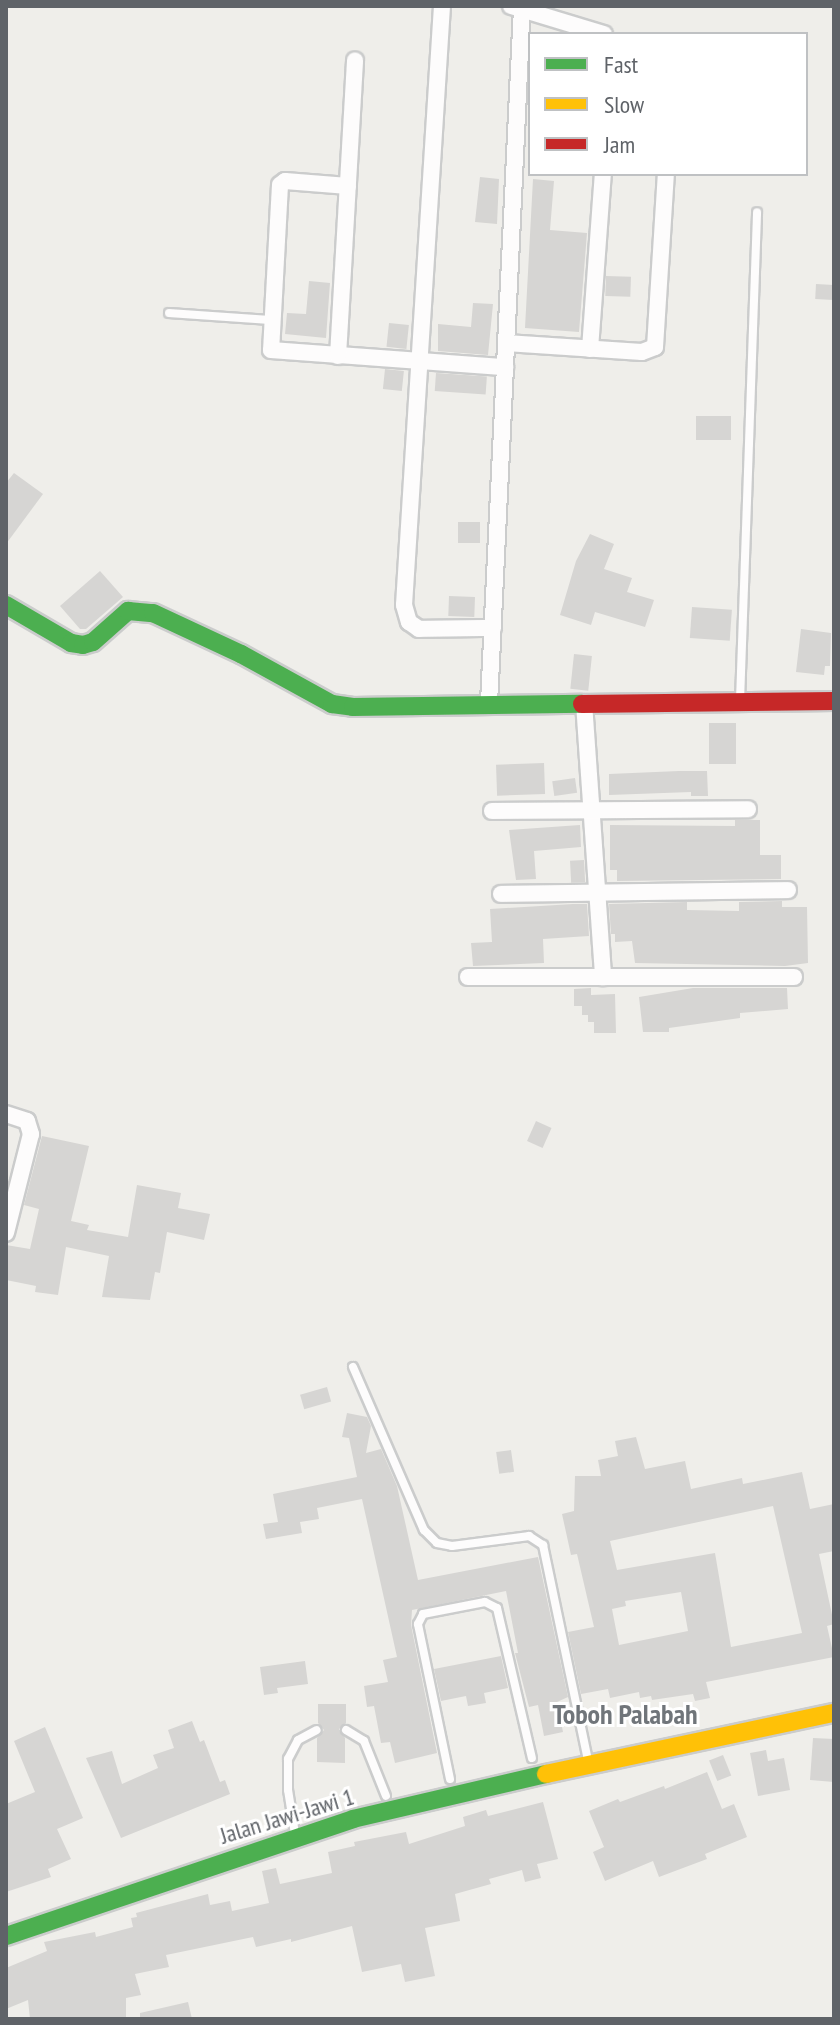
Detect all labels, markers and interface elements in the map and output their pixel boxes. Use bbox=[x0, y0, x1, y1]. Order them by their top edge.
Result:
legend bbox=[528, 32, 808, 176]
text: Fast bbox=[604, 49, 638, 80]
text: Slow bbox=[604, 89, 644, 120]
text: Jam bbox=[604, 129, 635, 160]
district label: Toboh Palabah bbox=[552, 1697, 698, 1731]
street label: Jalan Jawi-Jawi 1 bbox=[217, 1782, 357, 1850]

